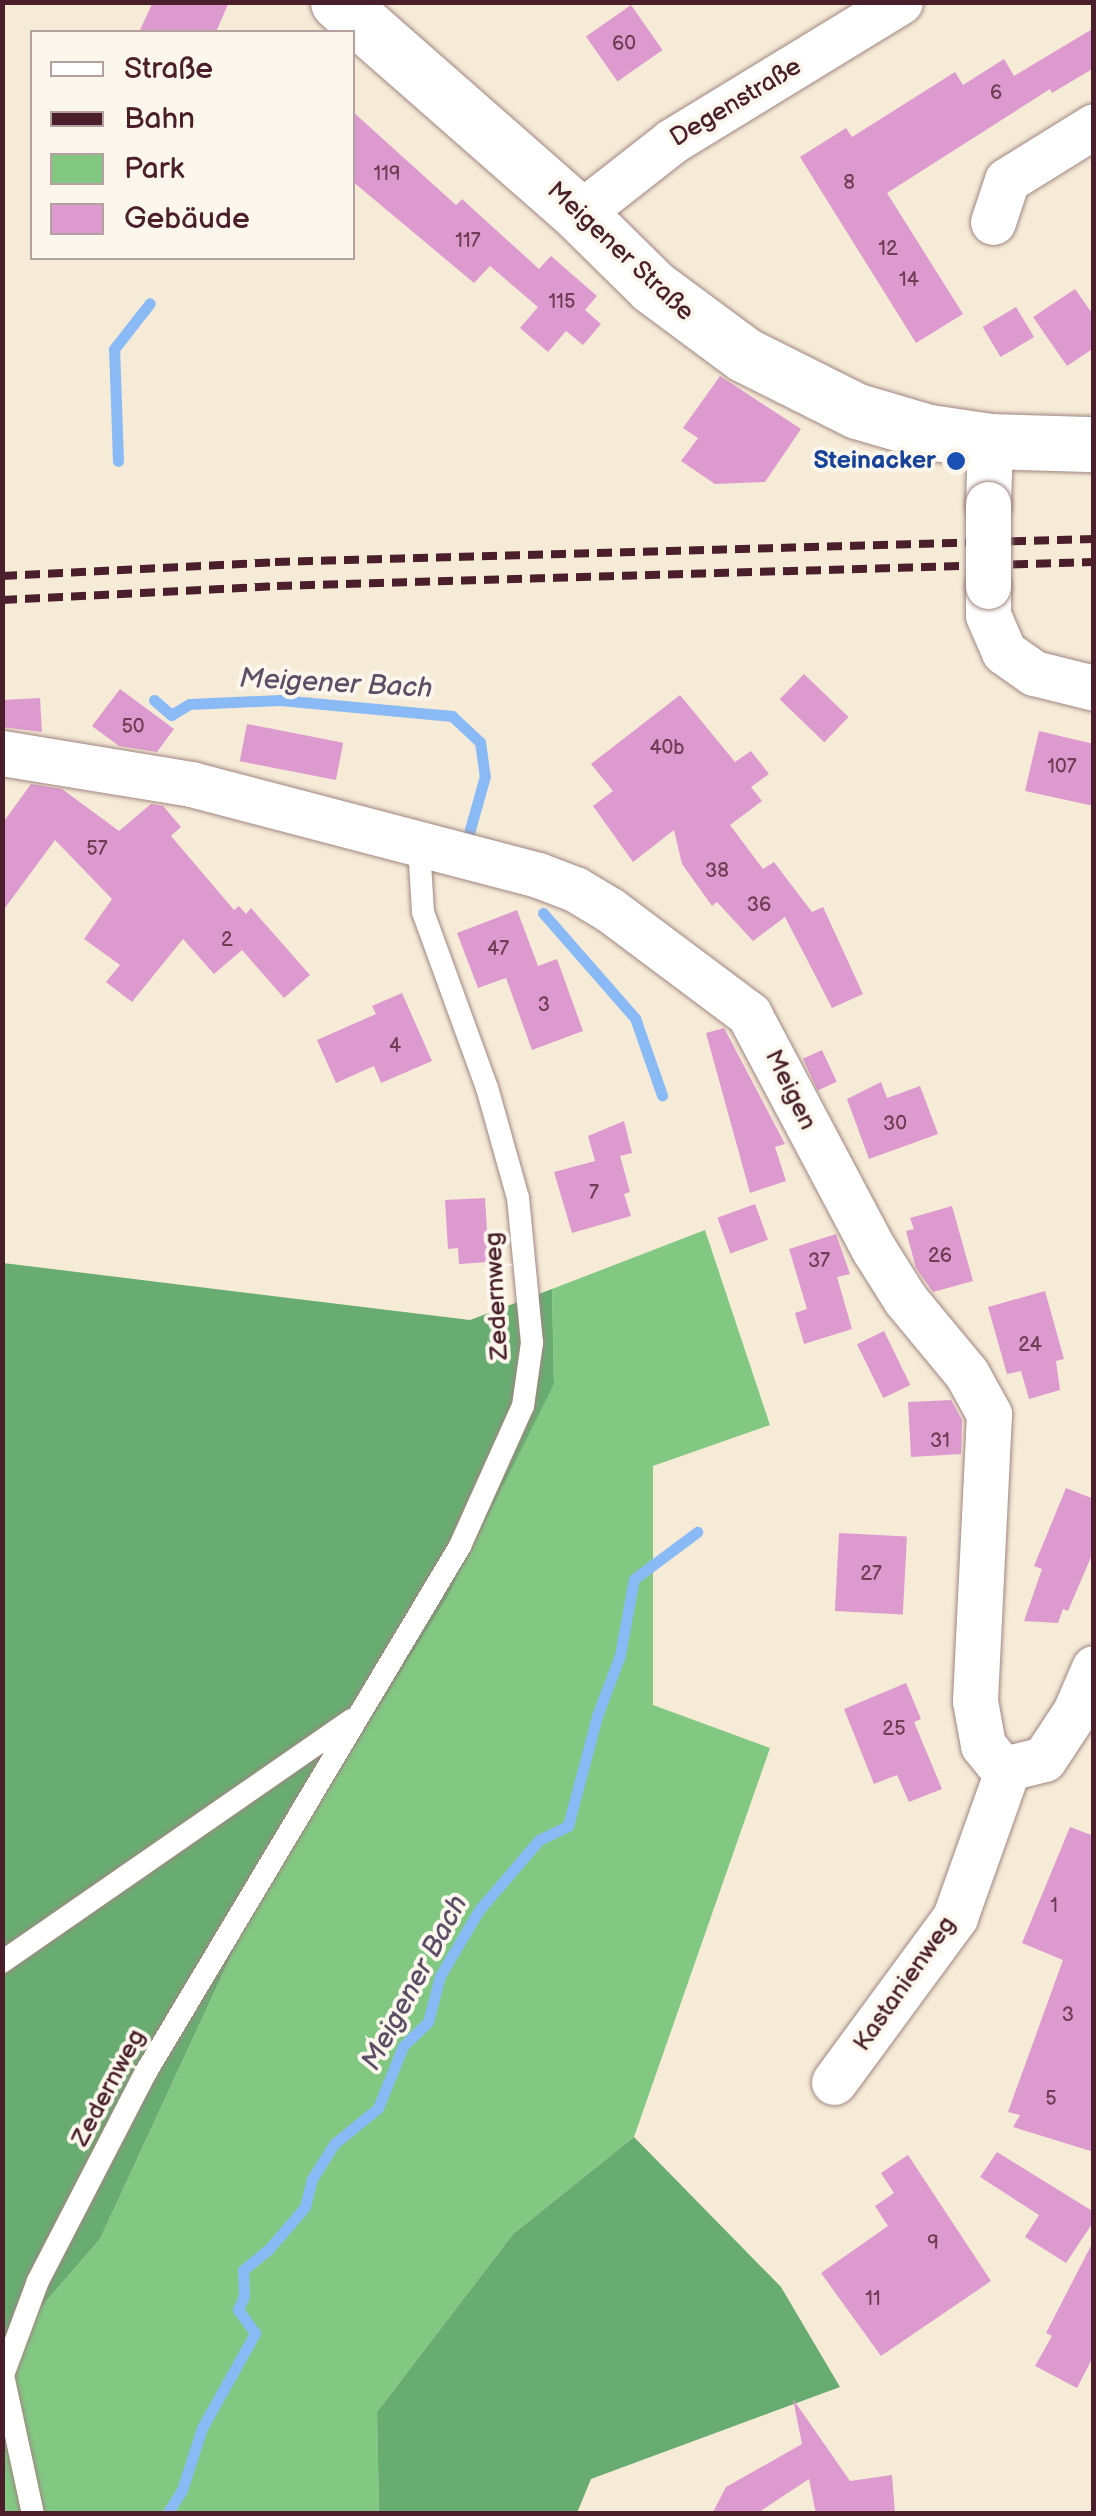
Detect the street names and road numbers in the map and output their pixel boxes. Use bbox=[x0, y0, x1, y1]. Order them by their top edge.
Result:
street label: Degenstraße bbox=[665, 52, 807, 154]
street label: Meigener Straße bbox=[540, 176, 700, 328]
street label: Meigen bbox=[758, 1045, 822, 1135]
street label: Zedernweg bbox=[479, 1231, 515, 1361]
street label: Kastanienweg bbox=[847, 1911, 963, 2057]
street label: Zedernweg bbox=[66, 2024, 152, 2152]

